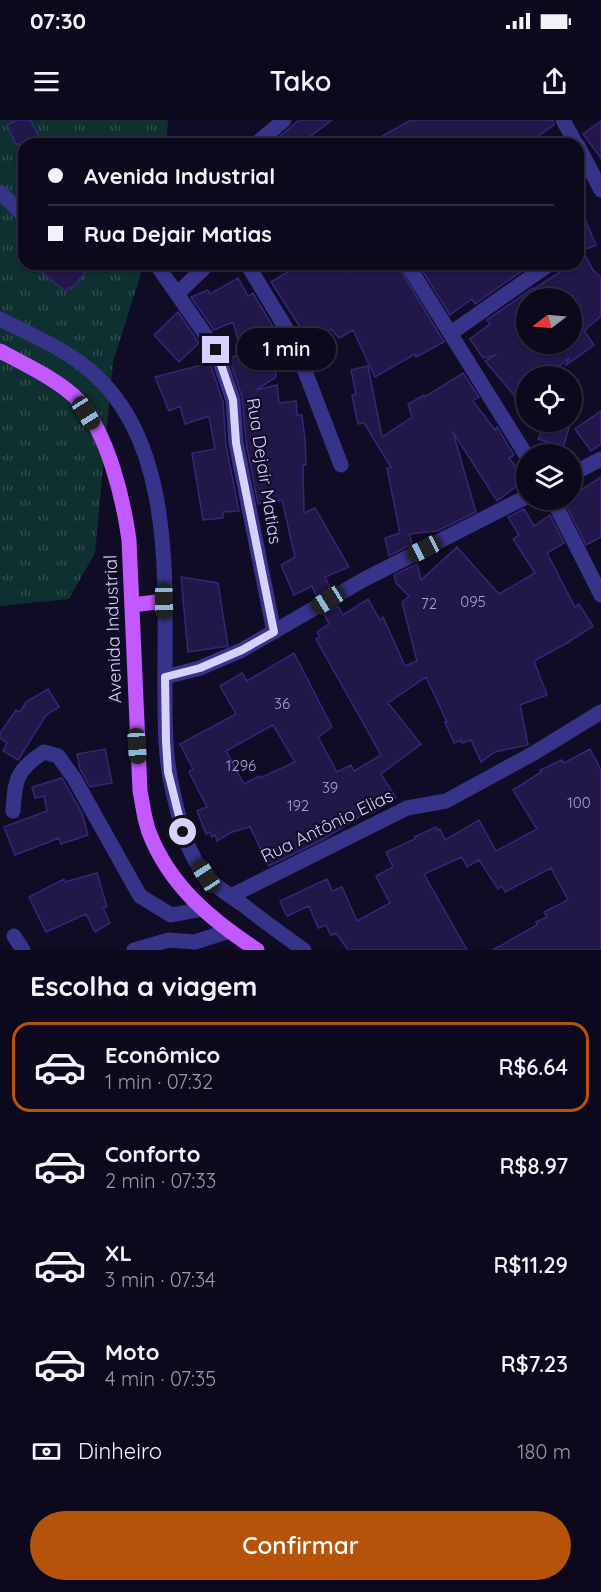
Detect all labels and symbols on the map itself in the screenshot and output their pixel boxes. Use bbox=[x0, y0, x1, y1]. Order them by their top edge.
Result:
north arrow bbox=[516, 288, 582, 354]
callout: 1 min bbox=[237, 329, 336, 371]
route end bbox=[202, 336, 229, 363]
car bbox=[69, 393, 103, 433]
street label: Rua Dejair Matias bbox=[242, 396, 287, 546]
car bbox=[404, 533, 444, 565]
street label: Avenida Industrial bbox=[98, 554, 127, 704]
car bbox=[155, 583, 173, 619]
car bbox=[308, 583, 348, 617]
house number: 095 bbox=[460, 592, 486, 611]
house number: 72 bbox=[421, 594, 437, 613]
house number: 36 bbox=[274, 694, 290, 713]
car bbox=[127, 727, 147, 765]
house number: 1296 bbox=[226, 756, 256, 775]
house number: 39 bbox=[322, 778, 338, 797]
street label: Rua Antônio Elias bbox=[257, 784, 397, 868]
house number: 100 bbox=[567, 793, 591, 812]
house number: 192 bbox=[287, 796, 309, 815]
route start bbox=[169, 818, 196, 845]
car bbox=[189, 856, 223, 896]

